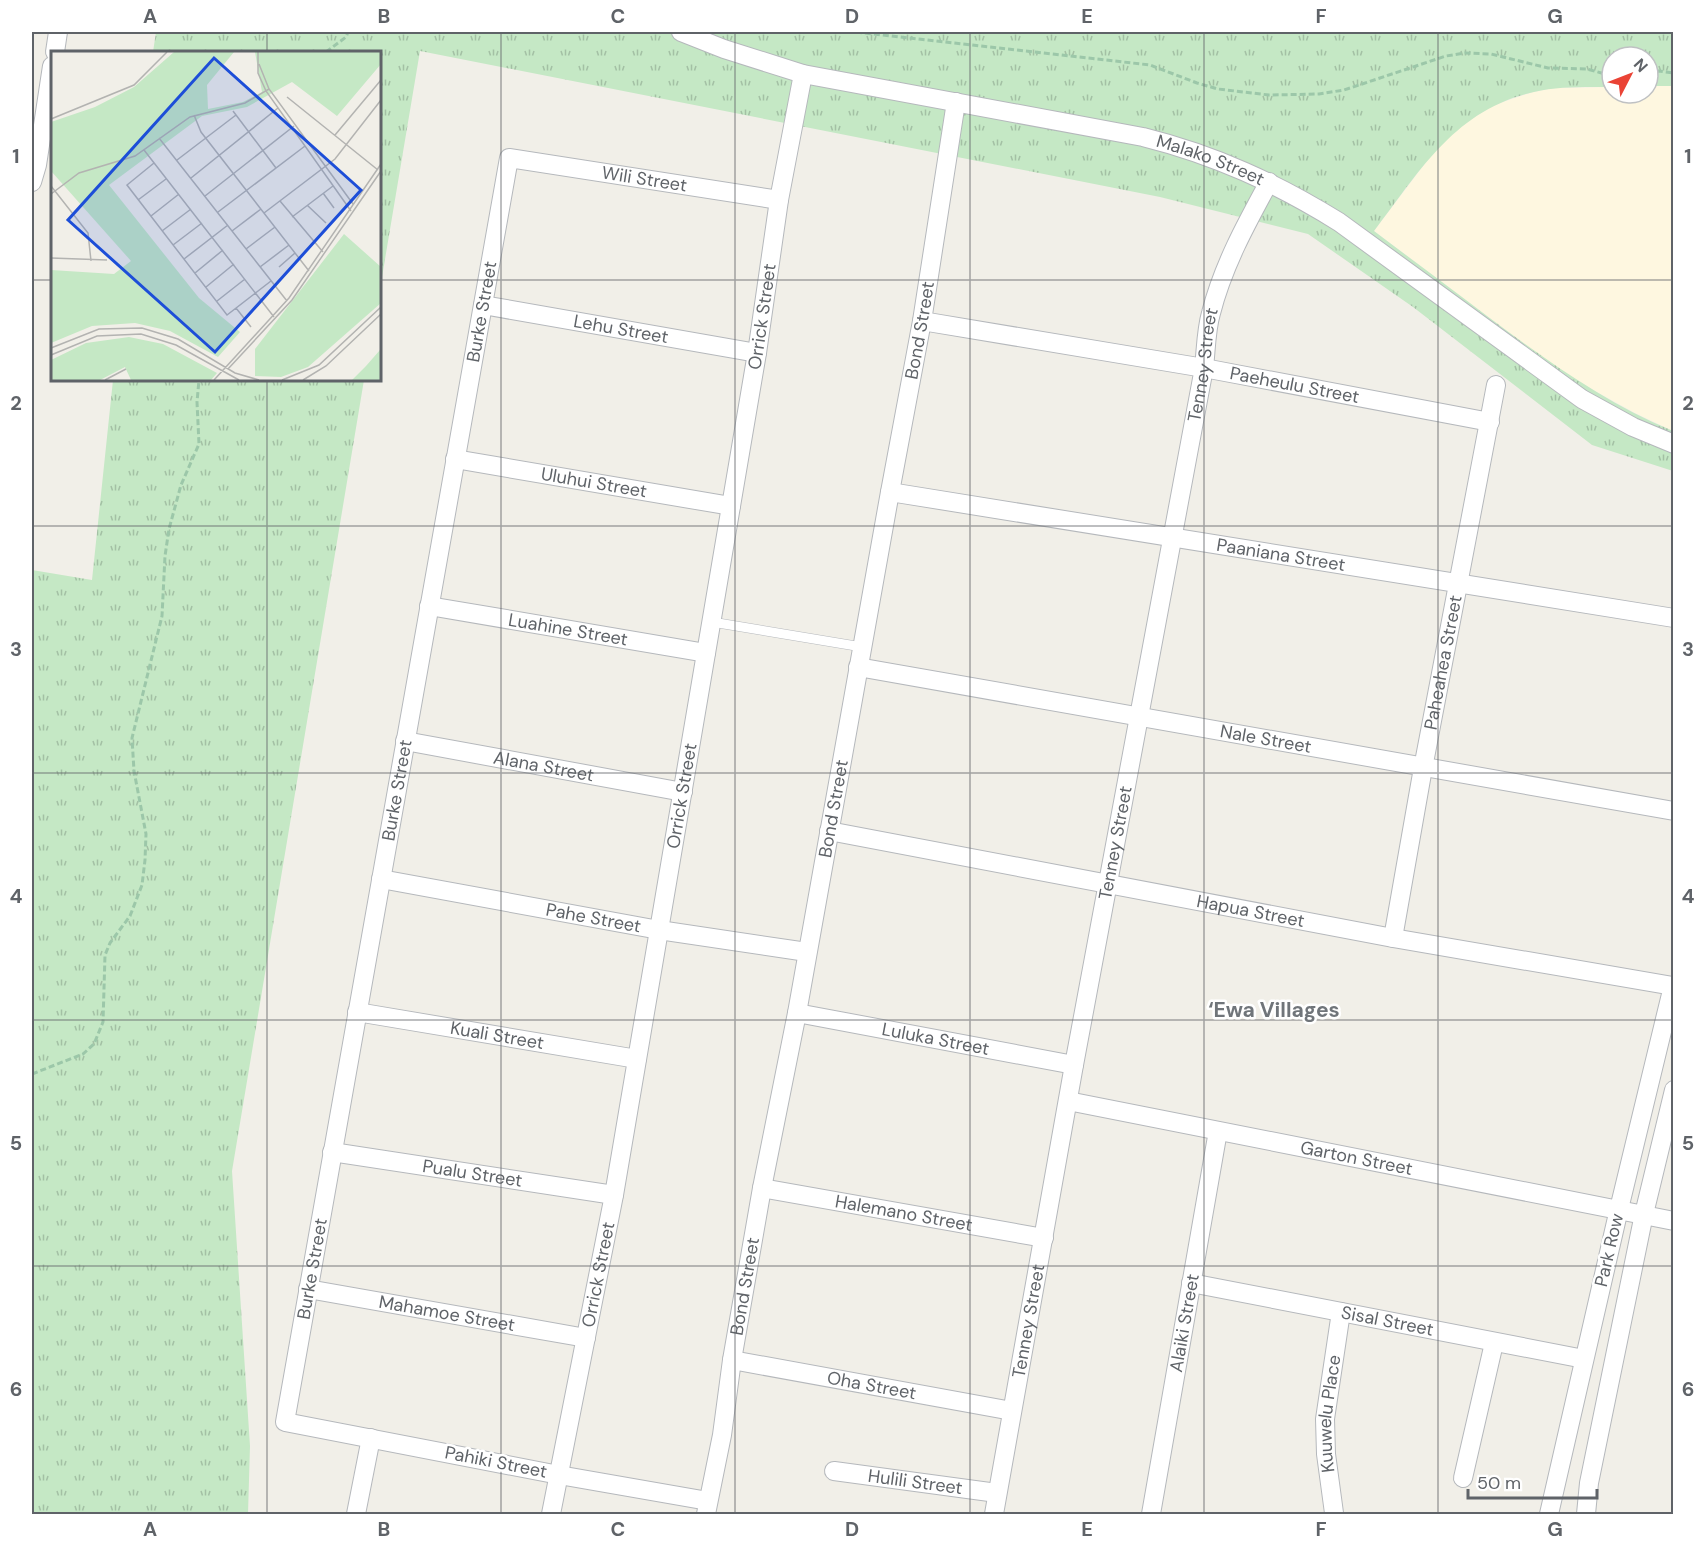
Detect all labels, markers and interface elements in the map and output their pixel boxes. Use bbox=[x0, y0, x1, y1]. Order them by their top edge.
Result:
text: A bbox=[143, 3, 157, 29]
text: B bbox=[378, 3, 390, 29]
text: C bbox=[611, 3, 625, 29]
text: D bbox=[845, 3, 859, 29]
text: E bbox=[1081, 3, 1093, 29]
text: F bbox=[1315, 3, 1327, 29]
text: G bbox=[1547, 3, 1563, 29]
north arrow bbox=[1600, 45, 1660, 105]
inset map bbox=[51, 51, 381, 381]
text: N bbox=[1629, 54, 1652, 77]
street label: Malako Street bbox=[1154, 129, 1268, 191]
text: 1 bbox=[12, 143, 20, 169]
text: 1 bbox=[1684, 143, 1692, 169]
street label: Wili Street bbox=[600, 161, 689, 198]
street label: Burke Street bbox=[461, 259, 503, 364]
street label: Orrick Street bbox=[742, 262, 782, 371]
street label: Bond Street bbox=[899, 280, 940, 381]
street label: Tenney Street bbox=[1182, 305, 1224, 424]
street label: Lehu Street bbox=[572, 309, 670, 349]
street label: Paeheulu Street bbox=[1228, 361, 1361, 409]
text: 2 bbox=[10, 390, 22, 416]
text: 2 bbox=[1682, 390, 1694, 416]
street label: Uluhui Street bbox=[539, 462, 649, 503]
street label: Paaniana Street bbox=[1215, 533, 1347, 577]
street label: Paheahea Street bbox=[1419, 593, 1468, 732]
street label: Luahine Street bbox=[506, 608, 630, 652]
text: 3 bbox=[10, 636, 22, 662]
text: 3 bbox=[1682, 636, 1694, 662]
street label: Nale Street bbox=[1218, 719, 1313, 759]
street label: Burke Street bbox=[376, 738, 418, 843]
street label: Orrick Street bbox=[661, 741, 703, 851]
street label: Alana Street bbox=[491, 745, 596, 787]
street label: Bond Street bbox=[813, 758, 854, 859]
street label: Tenney Street bbox=[1093, 784, 1138, 902]
text: 4 bbox=[10, 883, 23, 909]
text: 4 bbox=[1682, 883, 1695, 909]
street label: Hapua Street bbox=[1195, 889, 1306, 933]
street label: Pahe Street bbox=[544, 897, 643, 938]
district label: ‘Ewa Villages bbox=[1208, 996, 1340, 1024]
street label: Kuali Street bbox=[448, 1016, 546, 1055]
street label: Luluka Street bbox=[880, 1017, 991, 1061]
text: 5 bbox=[10, 1130, 22, 1156]
text: 5 bbox=[1682, 1130, 1694, 1156]
street label: Garton Street bbox=[1298, 1135, 1415, 1181]
street label: Pualu Street bbox=[421, 1154, 524, 1193]
street label: Halemano Street bbox=[833, 1189, 974, 1237]
street label: Park Row bbox=[1589, 1211, 1629, 1289]
street label: Burke Street bbox=[291, 1216, 333, 1321]
street label: Orrick Street bbox=[576, 1220, 620, 1329]
street label: Bond Street bbox=[725, 1236, 765, 1337]
street label: Tenney Street bbox=[1006, 1262, 1050, 1380]
street label: Alaiki Street bbox=[1164, 1272, 1205, 1374]
street label: Mahamoe Street bbox=[377, 1290, 517, 1337]
street label: Sisal Street bbox=[1339, 1300, 1436, 1342]
street label: Kuuwelu Place bbox=[1313, 1353, 1346, 1474]
street label: Oha Street bbox=[825, 1366, 918, 1405]
text: 6 bbox=[10, 1376, 22, 1402]
text: 6 bbox=[1682, 1376, 1694, 1402]
street label: Pahiki Street bbox=[443, 1440, 549, 1484]
scale bar bbox=[1468, 1462, 1597, 1500]
street label: Hulili Street bbox=[867, 1464, 964, 1500]
text: 50 m bbox=[1477, 1471, 1521, 1495]
text: A bbox=[143, 1516, 157, 1542]
text: B bbox=[378, 1516, 390, 1542]
text: C bbox=[611, 1516, 625, 1542]
text: D bbox=[845, 1516, 859, 1542]
text: E bbox=[1081, 1516, 1093, 1542]
text: F bbox=[1315, 1516, 1327, 1542]
text: G bbox=[1547, 1516, 1563, 1542]

